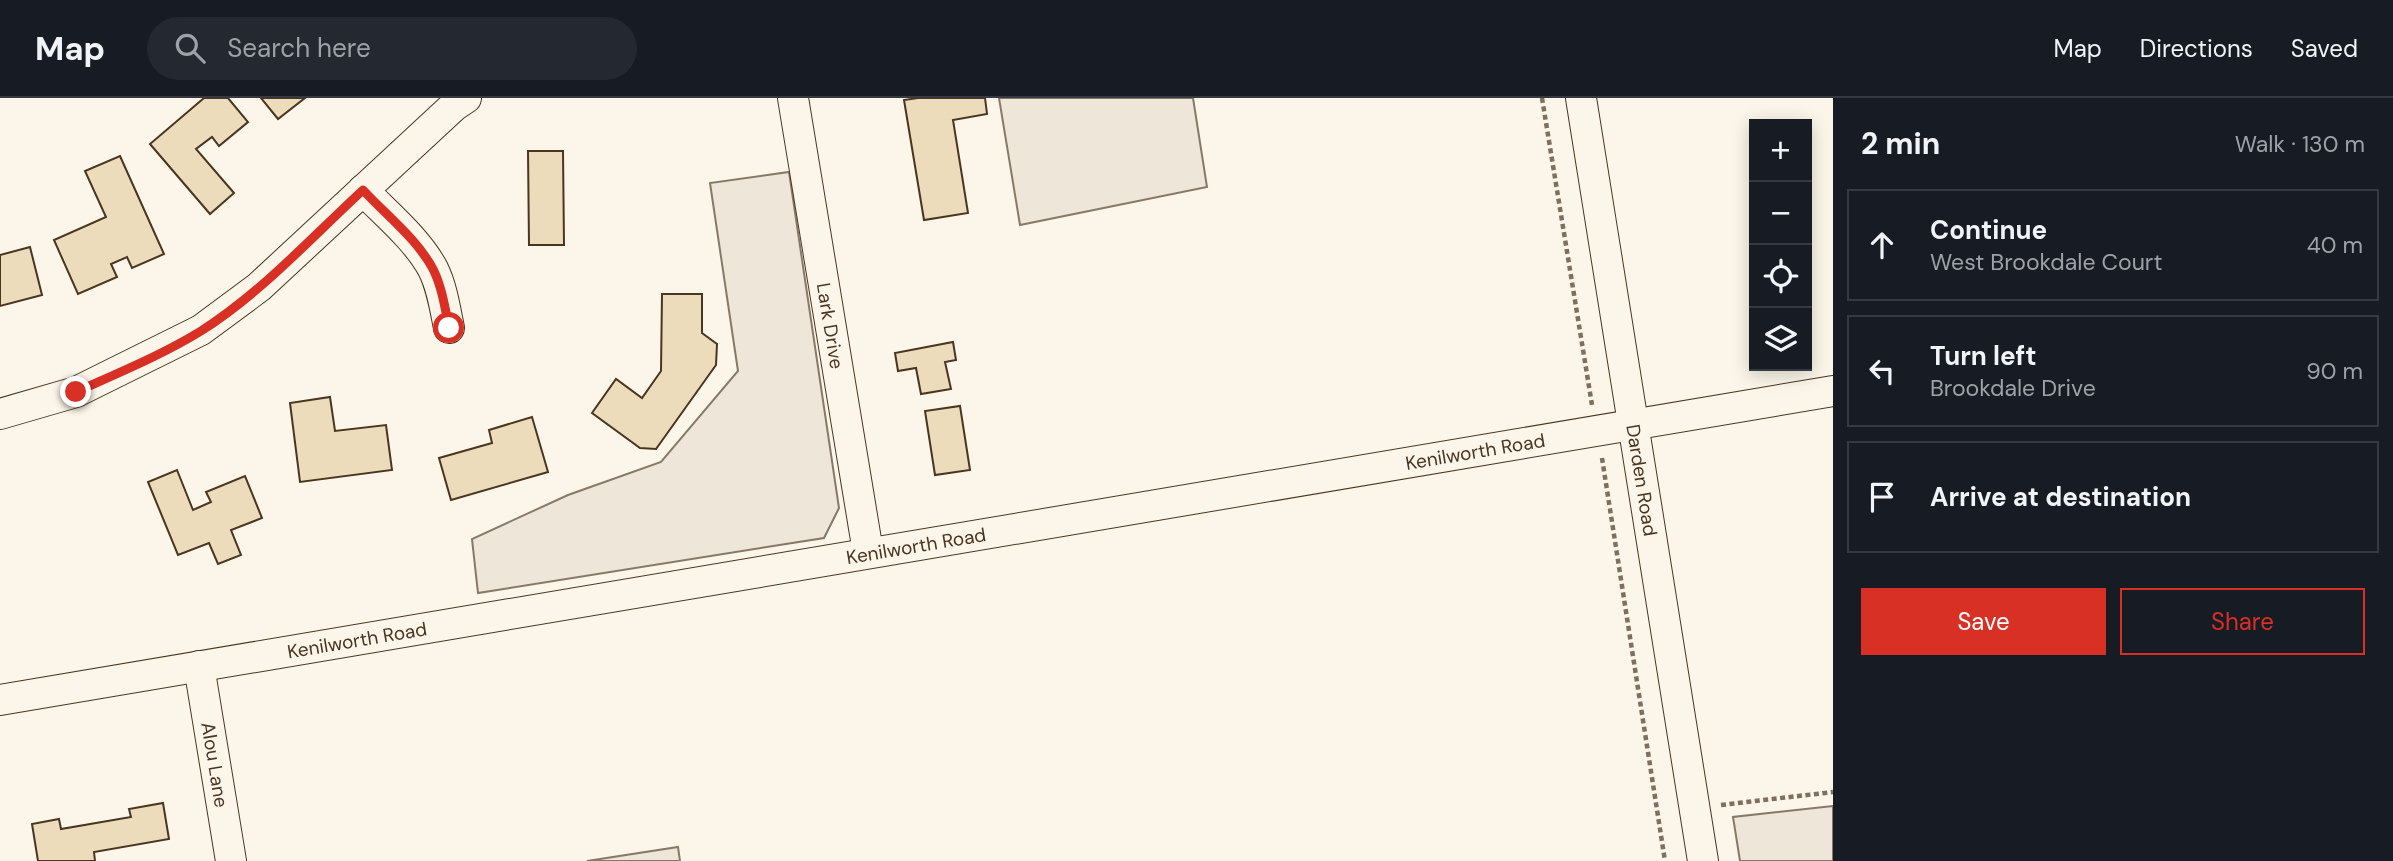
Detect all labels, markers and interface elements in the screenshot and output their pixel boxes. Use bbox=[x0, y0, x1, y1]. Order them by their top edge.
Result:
search box bbox=[147, 17, 637, 80]
text: Map bbox=[35, 27, 105, 70]
icon: search bbox=[171, 29, 209, 67]
text: Search here bbox=[227, 31, 371, 65]
text: Map bbox=[2054, 33, 2102, 64]
text: Directions bbox=[2140, 33, 2253, 64]
text: Saved bbox=[2291, 33, 2358, 64]
map controls bbox=[1749, 119, 1812, 371]
button: + bbox=[1749, 119, 1812, 182]
text: 2 min bbox=[1861, 124, 1940, 163]
text: Walk · 130 m bbox=[2235, 129, 2365, 159]
button: − bbox=[1749, 182, 1812, 245]
text: Continue bbox=[1930, 213, 2047, 247]
icon: ahead bbox=[1863, 226, 1901, 264]
text: 40 m bbox=[2307, 230, 2363, 260]
button: locate bbox=[1749, 245, 1812, 308]
text: West Brookdale Court bbox=[1930, 247, 2162, 277]
street label: Lark Drive bbox=[811, 281, 850, 371]
button: layers bbox=[1749, 308, 1812, 371]
route start bbox=[433, 312, 464, 343]
text: Turn left bbox=[1930, 339, 2037, 373]
icon: left bbox=[1863, 352, 1901, 390]
text: 90 m bbox=[2306, 356, 2363, 386]
text: Brookdale Drive bbox=[1930, 373, 2096, 403]
route end bbox=[60, 376, 91, 407]
street label: Darden Road bbox=[1620, 422, 1663, 538]
street label: Kenilworth Road bbox=[1404, 428, 1547, 476]
icon: arrive bbox=[1863, 478, 1901, 516]
text: Arrive at destination bbox=[1930, 480, 2191, 514]
street label: Kenilworth Road bbox=[844, 522, 988, 570]
button: Save bbox=[1861, 588, 2106, 655]
button: Share bbox=[2120, 588, 2365, 655]
street label: Kenilworth Road bbox=[285, 616, 429, 664]
street label: Alou Lane bbox=[195, 720, 234, 809]

